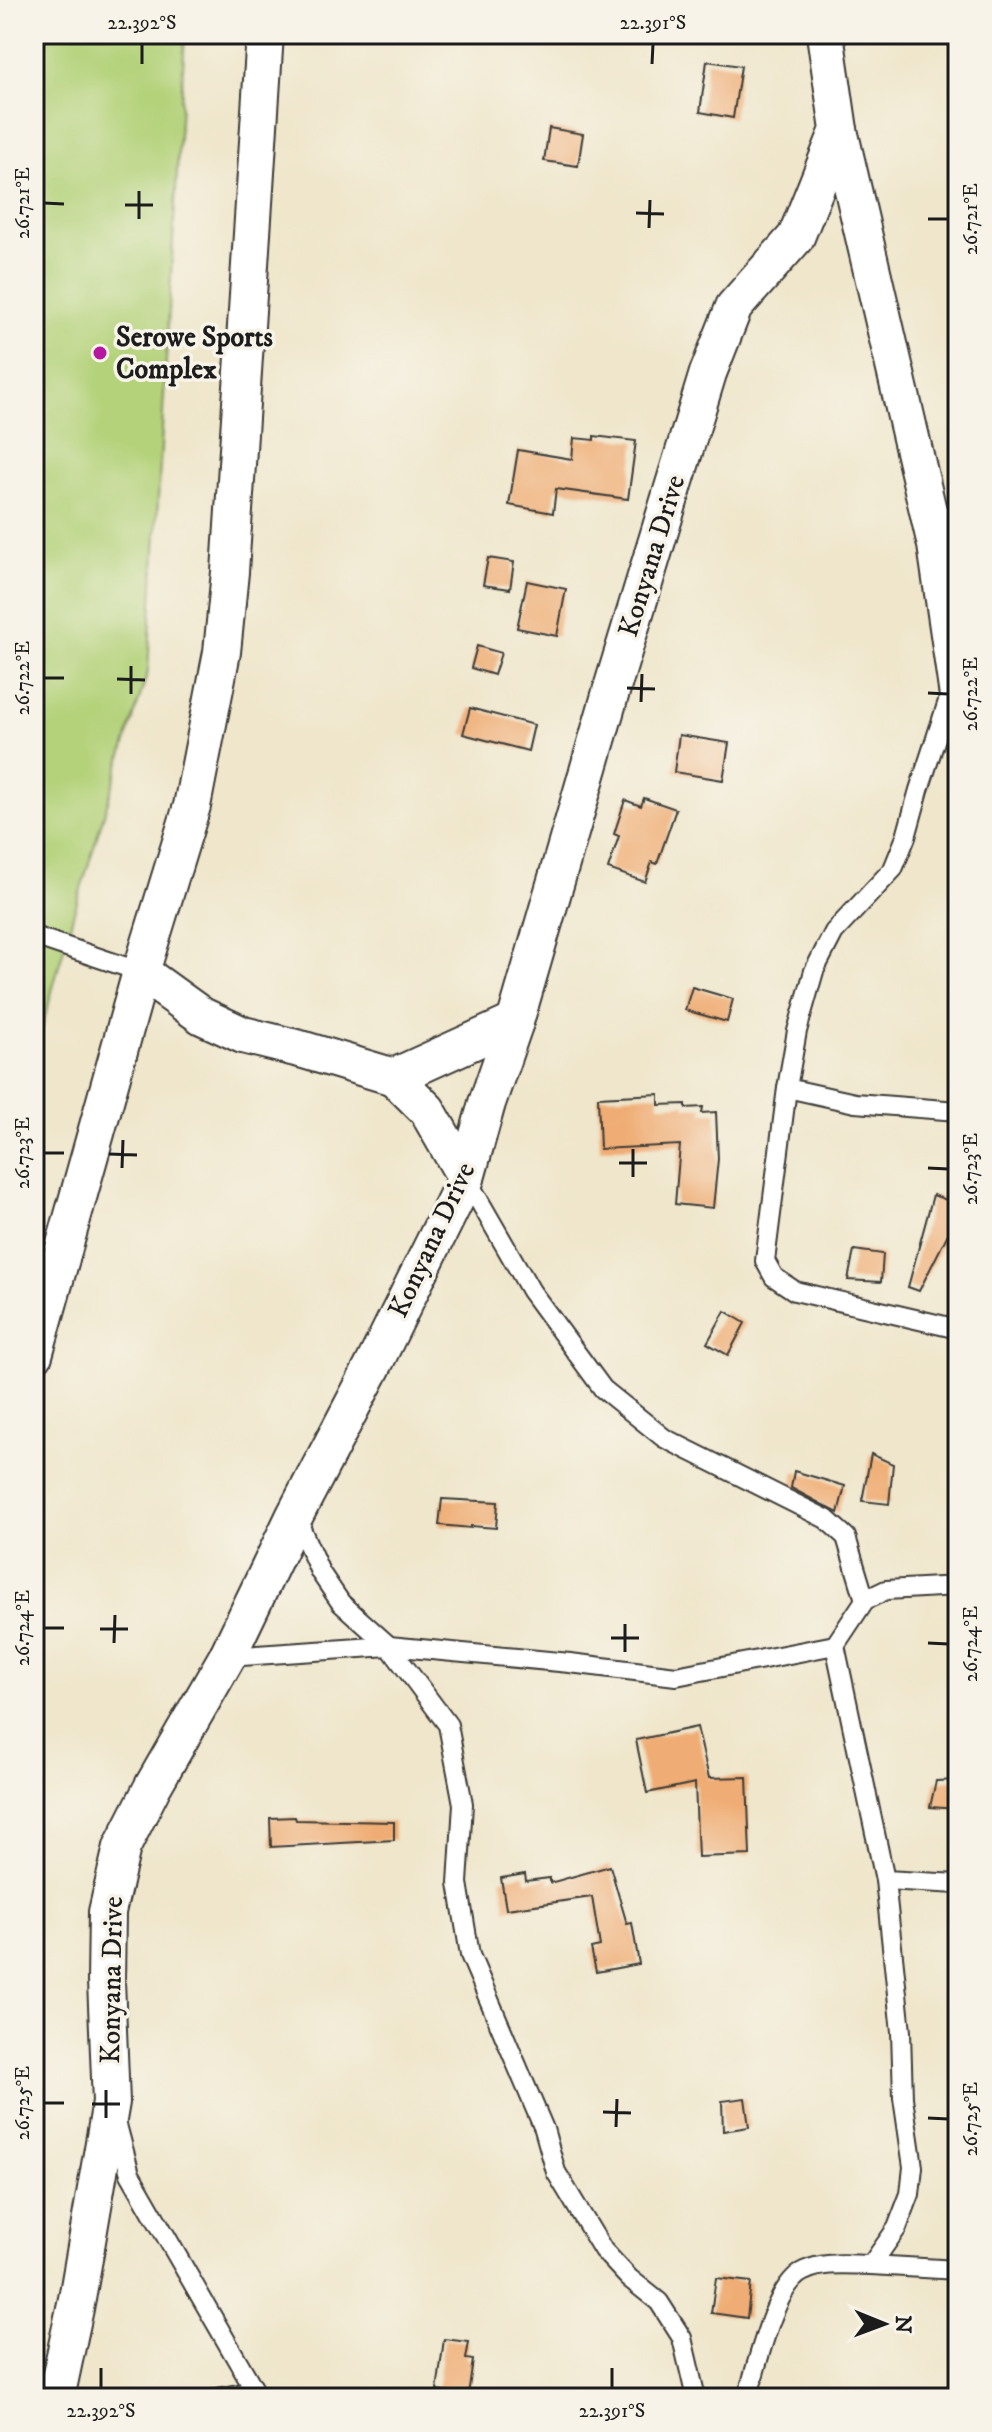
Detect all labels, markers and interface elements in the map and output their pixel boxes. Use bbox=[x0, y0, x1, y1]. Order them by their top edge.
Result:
text: 22.392°S bbox=[108, 11, 176, 36]
text: 22.391°S bbox=[620, 11, 686, 36]
text: 26.721°E bbox=[11, 167, 36, 239]
text: 26.721°E bbox=[959, 183, 984, 255]
place label: Serowe Sports Complex bbox=[116, 320, 273, 387]
marker: Serowe Sports Complex bbox=[91, 344, 109, 362]
street label: Konyana Drive bbox=[611, 471, 693, 641]
text: 26.722°E bbox=[11, 641, 36, 715]
text: 26.722°E bbox=[959, 657, 984, 731]
text: 26.723°E bbox=[11, 1117, 36, 1189]
text: 26.723°E bbox=[959, 1133, 984, 1205]
street label: Konyana Drive bbox=[381, 1157, 483, 1323]
text: 26.724°E bbox=[11, 1590, 36, 1666]
text: 26.724°E bbox=[959, 1606, 984, 1682]
street label: Konyana Drive bbox=[93, 1896, 131, 2064]
text: 26.725°E bbox=[11, 2066, 36, 2140]
text: 26.725°E bbox=[959, 2082, 984, 2156]
north arrow bbox=[844, 2284, 924, 2364]
text: N bbox=[889, 2315, 916, 2334]
text: 22.392°S bbox=[67, 2399, 135, 2424]
text: 22.391°S bbox=[579, 2399, 645, 2424]

